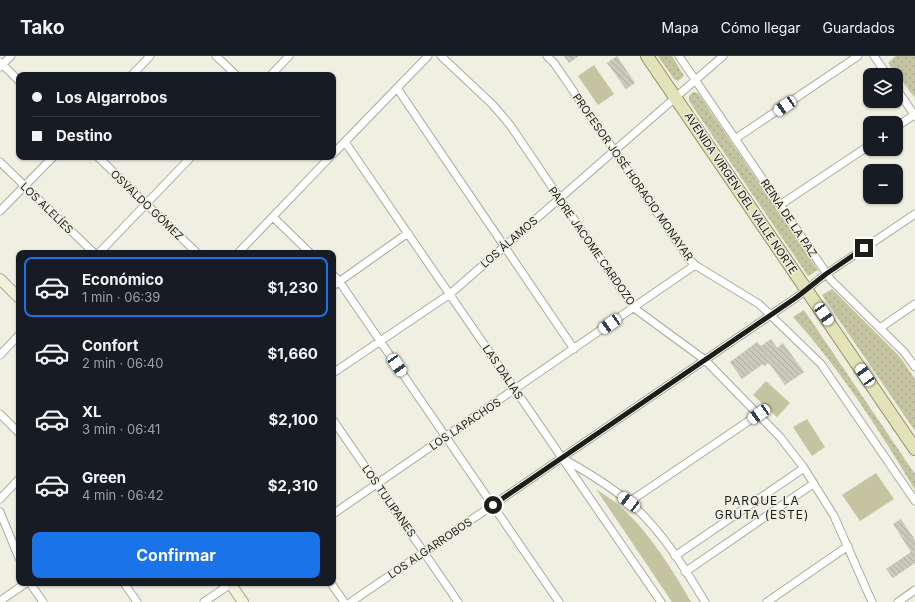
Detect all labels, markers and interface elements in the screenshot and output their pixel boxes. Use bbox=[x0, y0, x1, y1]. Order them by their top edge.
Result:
text: Tako bbox=[20, 16, 65, 39]
text: Mapa bbox=[662, 19, 699, 36]
text: Cómo llegar bbox=[721, 19, 801, 36]
text: Guardados bbox=[823, 19, 895, 36]
map controls bbox=[863, 68, 903, 204]
button: layers bbox=[863, 68, 903, 108]
text: Los Algarrobos bbox=[56, 88, 167, 107]
street label: PROFESOR JOSÉ HORACIO MONAYAR bbox=[570, 91, 696, 263]
car bbox=[772, 94, 798, 118]
street label: AVENIDA VIRGEN DEL VALLE NORTE bbox=[681, 109, 801, 277]
button: + bbox=[863, 116, 903, 156]
text: Destino bbox=[56, 126, 112, 145]
button: − bbox=[863, 164, 903, 204]
street label: OSVALDO GÓMEZ bbox=[108, 167, 186, 243]
street label: REINA DE LA PAZ bbox=[758, 176, 820, 260]
street label: LOS ALELÍES bbox=[18, 179, 76, 237]
street label: PADRE JACOME CARDOZO bbox=[546, 184, 638, 308]
street label: LOS ÁLAMOS bbox=[478, 213, 540, 271]
route end bbox=[855, 239, 873, 257]
icon: car bbox=[34, 269, 70, 305]
text: Económico bbox=[82, 270, 163, 289]
text: $1,230 bbox=[267, 278, 318, 297]
text: 1 min · 06:39 bbox=[82, 289, 160, 305]
car bbox=[812, 301, 836, 327]
car bbox=[597, 312, 623, 336]
icon: car bbox=[34, 335, 70, 371]
text: Confort bbox=[82, 336, 138, 355]
street label: LAS DALIAS bbox=[480, 342, 526, 402]
text: $1,660 bbox=[268, 344, 318, 363]
car bbox=[385, 352, 409, 378]
text: 2 min · 06:40 bbox=[82, 355, 163, 371]
car bbox=[853, 362, 877, 388]
street label: LOS LAPACHOS bbox=[427, 395, 503, 453]
icon: car bbox=[34, 401, 70, 437]
text: XL bbox=[82, 402, 102, 421]
car bbox=[746, 402, 772, 426]
text: $2,100 bbox=[268, 410, 318, 429]
text: 3 min · 06:41 bbox=[82, 421, 160, 437]
street label: LOS TULIPANES bbox=[359, 462, 419, 540]
icon: car bbox=[34, 467, 70, 503]
text: Green bbox=[82, 468, 126, 487]
text: $2,310 bbox=[268, 476, 318, 495]
text: 4 min · 06:42 bbox=[82, 487, 164, 503]
car bbox=[616, 490, 642, 514]
district label: PARQUE LA GRUTA (ESTE) bbox=[715, 493, 809, 522]
route start bbox=[484, 496, 502, 514]
street label: LOS ALGARROBOS bbox=[385, 515, 475, 581]
button: Confirmar bbox=[32, 532, 320, 578]

